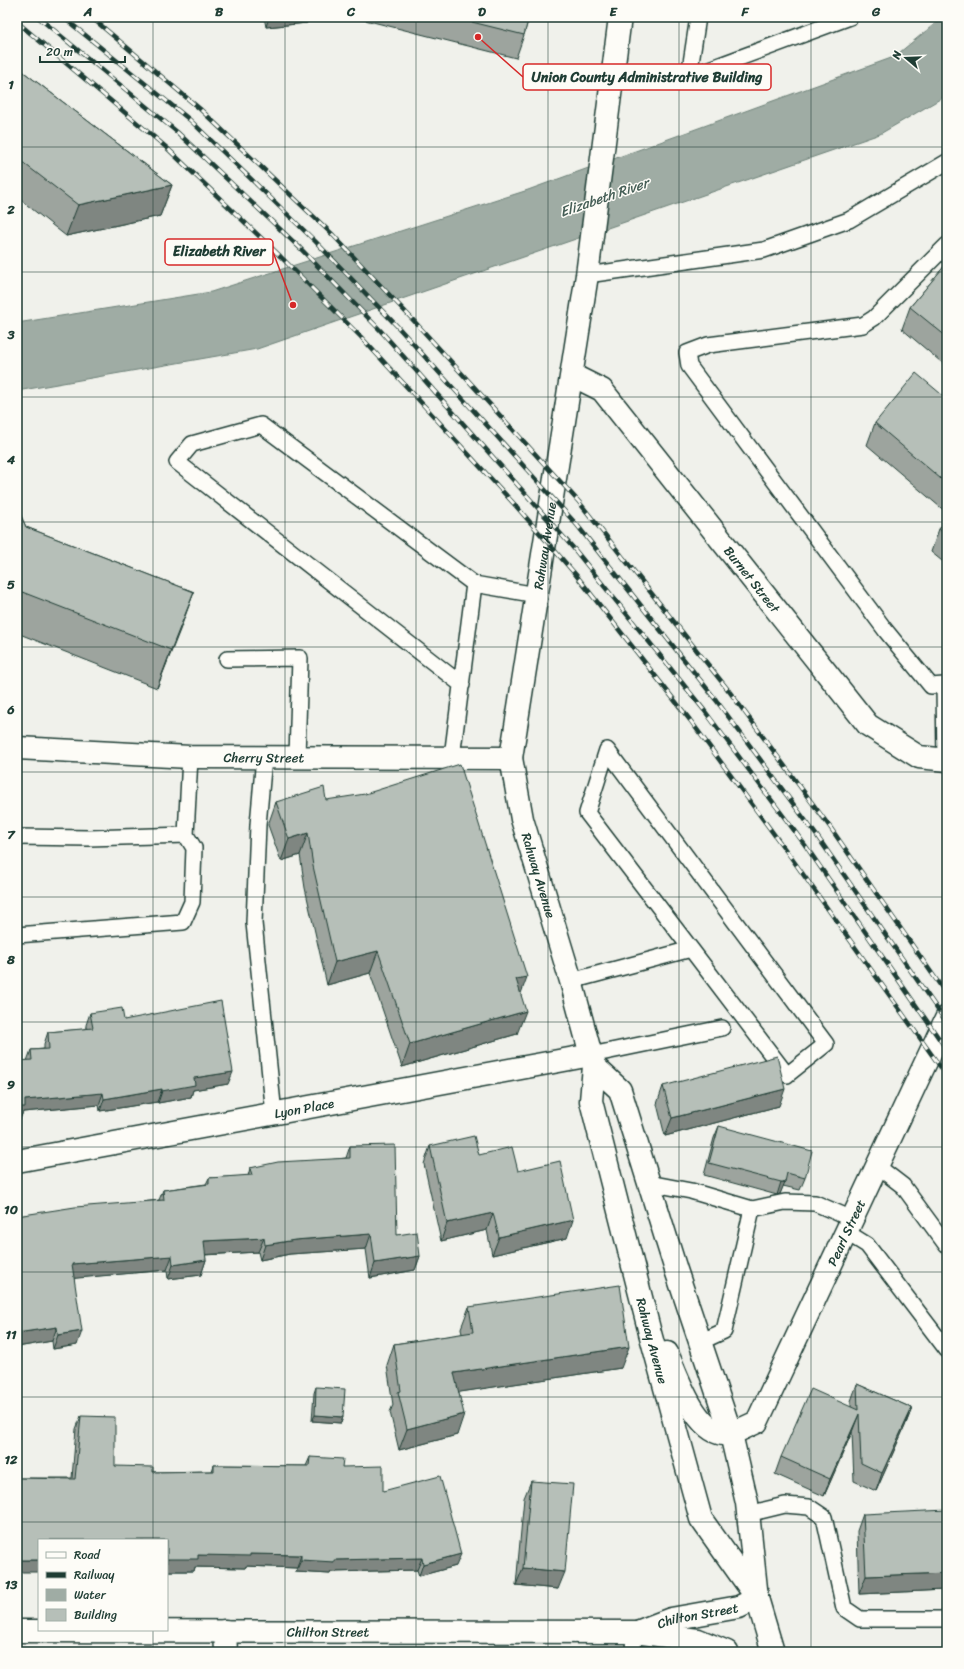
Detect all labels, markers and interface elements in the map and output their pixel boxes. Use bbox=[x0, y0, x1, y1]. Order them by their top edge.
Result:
text: A bbox=[83, 0, 92, 23]
text: B bbox=[215, 0, 224, 23]
text: C bbox=[346, 0, 356, 23]
text: D bbox=[478, 0, 486, 23]
text: E bbox=[609, 0, 618, 23]
text: F bbox=[740, 0, 749, 23]
text: G bbox=[871, 0, 881, 23]
scale bar bbox=[40, 38, 125, 64]
north arrow bbox=[886, 38, 926, 78]
text: 20 m bbox=[46, 41, 73, 63]
text: N bbox=[886, 48, 907, 63]
callout: Union County Administrative Building bbox=[523, 64, 771, 90]
text: Union County Administrative Building bbox=[532, 65, 763, 90]
text: 1 bbox=[8, 73, 14, 96]
water label: Elizabeth River bbox=[556, 170, 655, 224]
text: 2 bbox=[6, 198, 15, 221]
callout: Elizabeth River bbox=[165, 239, 273, 265]
text: Elizabeth River bbox=[173, 239, 266, 264]
text: 3 bbox=[6, 323, 15, 346]
text: 4 bbox=[6, 448, 16, 471]
street label: Rahway Avenue bbox=[527, 500, 563, 591]
street label: Burnet Street bbox=[718, 541, 786, 619]
text: 5 bbox=[7, 573, 15, 596]
text: 6 bbox=[6, 698, 15, 721]
street label: Cherry Street bbox=[223, 746, 304, 769]
text: 7 bbox=[7, 823, 16, 846]
street label: Rahway Avenue bbox=[515, 830, 562, 921]
text: 8 bbox=[6, 948, 15, 971]
text: 9 bbox=[7, 1073, 15, 1096]
street label: Lyon Place bbox=[272, 1092, 336, 1125]
street label: Pearl Street bbox=[821, 1195, 872, 1270]
text: 10 bbox=[4, 1198, 18, 1221]
street label: Rahway Avenue bbox=[629, 1295, 674, 1387]
text: 11 bbox=[5, 1323, 17, 1346]
text: 12 bbox=[4, 1448, 18, 1471]
legend bbox=[38, 1539, 168, 1631]
text: Road bbox=[74, 1544, 101, 1566]
text: Railway bbox=[74, 1564, 115, 1586]
text: 13 bbox=[5, 1573, 18, 1596]
text: Water bbox=[74, 1584, 107, 1606]
street label: Chilton Street bbox=[654, 1596, 740, 1635]
text: Building bbox=[74, 1604, 117, 1626]
street label: Chilton Street bbox=[287, 1620, 370, 1644]

